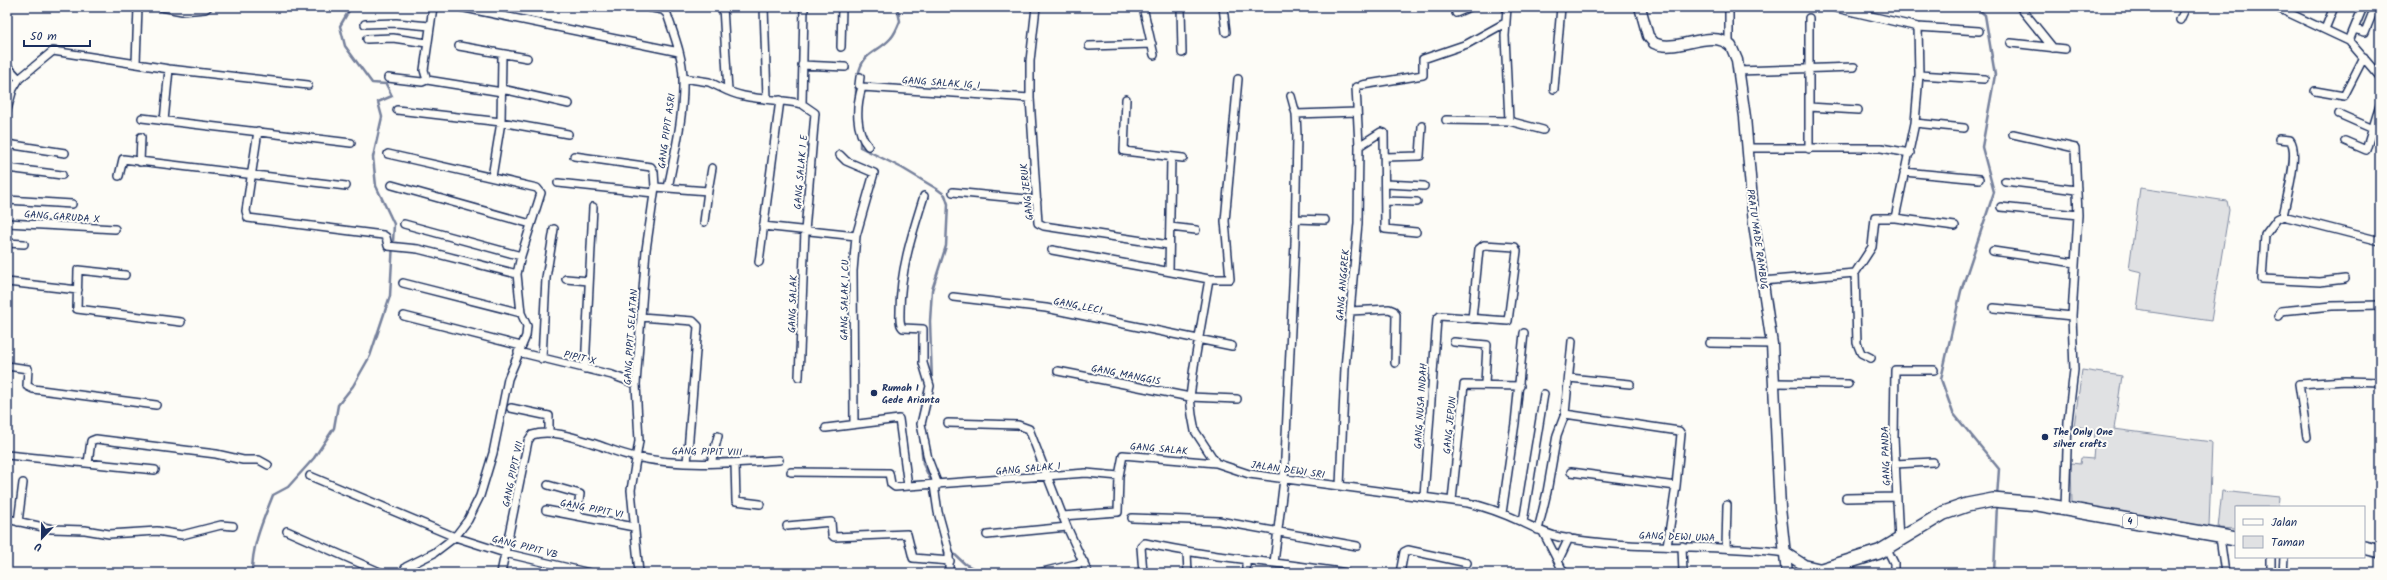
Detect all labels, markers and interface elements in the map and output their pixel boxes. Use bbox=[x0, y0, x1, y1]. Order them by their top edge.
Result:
scale bar bbox=[24, 22, 90, 48]
text: 50 m bbox=[30, 27, 57, 46]
street label: GANG SALAK 1G I bbox=[901, 72, 981, 94]
street label: GANG PIPIT ASRI bbox=[654, 92, 680, 170]
street label: GANG SALAK 1 E bbox=[790, 133, 812, 210]
street label: GANG JERUK bbox=[1016, 162, 1038, 221]
street label: PRATU MADE RAMBUG bbox=[1742, 188, 1772, 290]
street label: GANG GARUDA X bbox=[24, 206, 101, 228]
street label: GANG ANGGREK bbox=[1332, 249, 1354, 322]
street label: GANG SALAK 1 CU bbox=[836, 259, 854, 341]
street label: GANG SALAK bbox=[784, 275, 802, 333]
street label: GANG PIPIT SELATAN bbox=[620, 288, 642, 386]
street label: GANG LECI bbox=[1052, 293, 1104, 319]
street label: PIPIT X bbox=[562, 347, 598, 370]
street label: GANG MANGGIS bbox=[1090, 360, 1163, 390]
street label: GANG NUSA INDAH bbox=[1410, 362, 1432, 450]
place label: Rumah I Gede Arianta bbox=[882, 380, 940, 408]
marker: Rumah I Gede Arianta bbox=[869, 388, 879, 398]
street label: GANG JEPUN bbox=[1439, 395, 1461, 455]
place label: The Only One silver crafts bbox=[2053, 424, 2113, 452]
street label: GANG PANDA bbox=[1877, 426, 1895, 486]
marker: The Only One silver crafts bbox=[2040, 432, 2050, 442]
street label: GANG SALAK bbox=[1129, 439, 1189, 459]
street label: GANG PIPIT VII bbox=[498, 440, 528, 509]
street label: GANG PIPIT VIII bbox=[672, 443, 742, 461]
street label: JALAN DEWI SRI bbox=[1250, 457, 1326, 483]
street label: GANG SALAK 1 bbox=[995, 458, 1061, 480]
street label: GANG PIPIT VI bbox=[559, 495, 625, 523]
legend bbox=[2235, 506, 2365, 558]
text: Jalan bbox=[2271, 513, 2297, 532]
road number: 4 bbox=[2123, 514, 2137, 528]
north arrow bbox=[22, 518, 62, 558]
street label: GANG DEWI UWA bbox=[1639, 528, 1715, 546]
street label: GANG PIPIT VB bbox=[490, 531, 559, 563]
text: Taman bbox=[2271, 533, 2305, 552]
text: U bbox=[32, 537, 45, 556]

